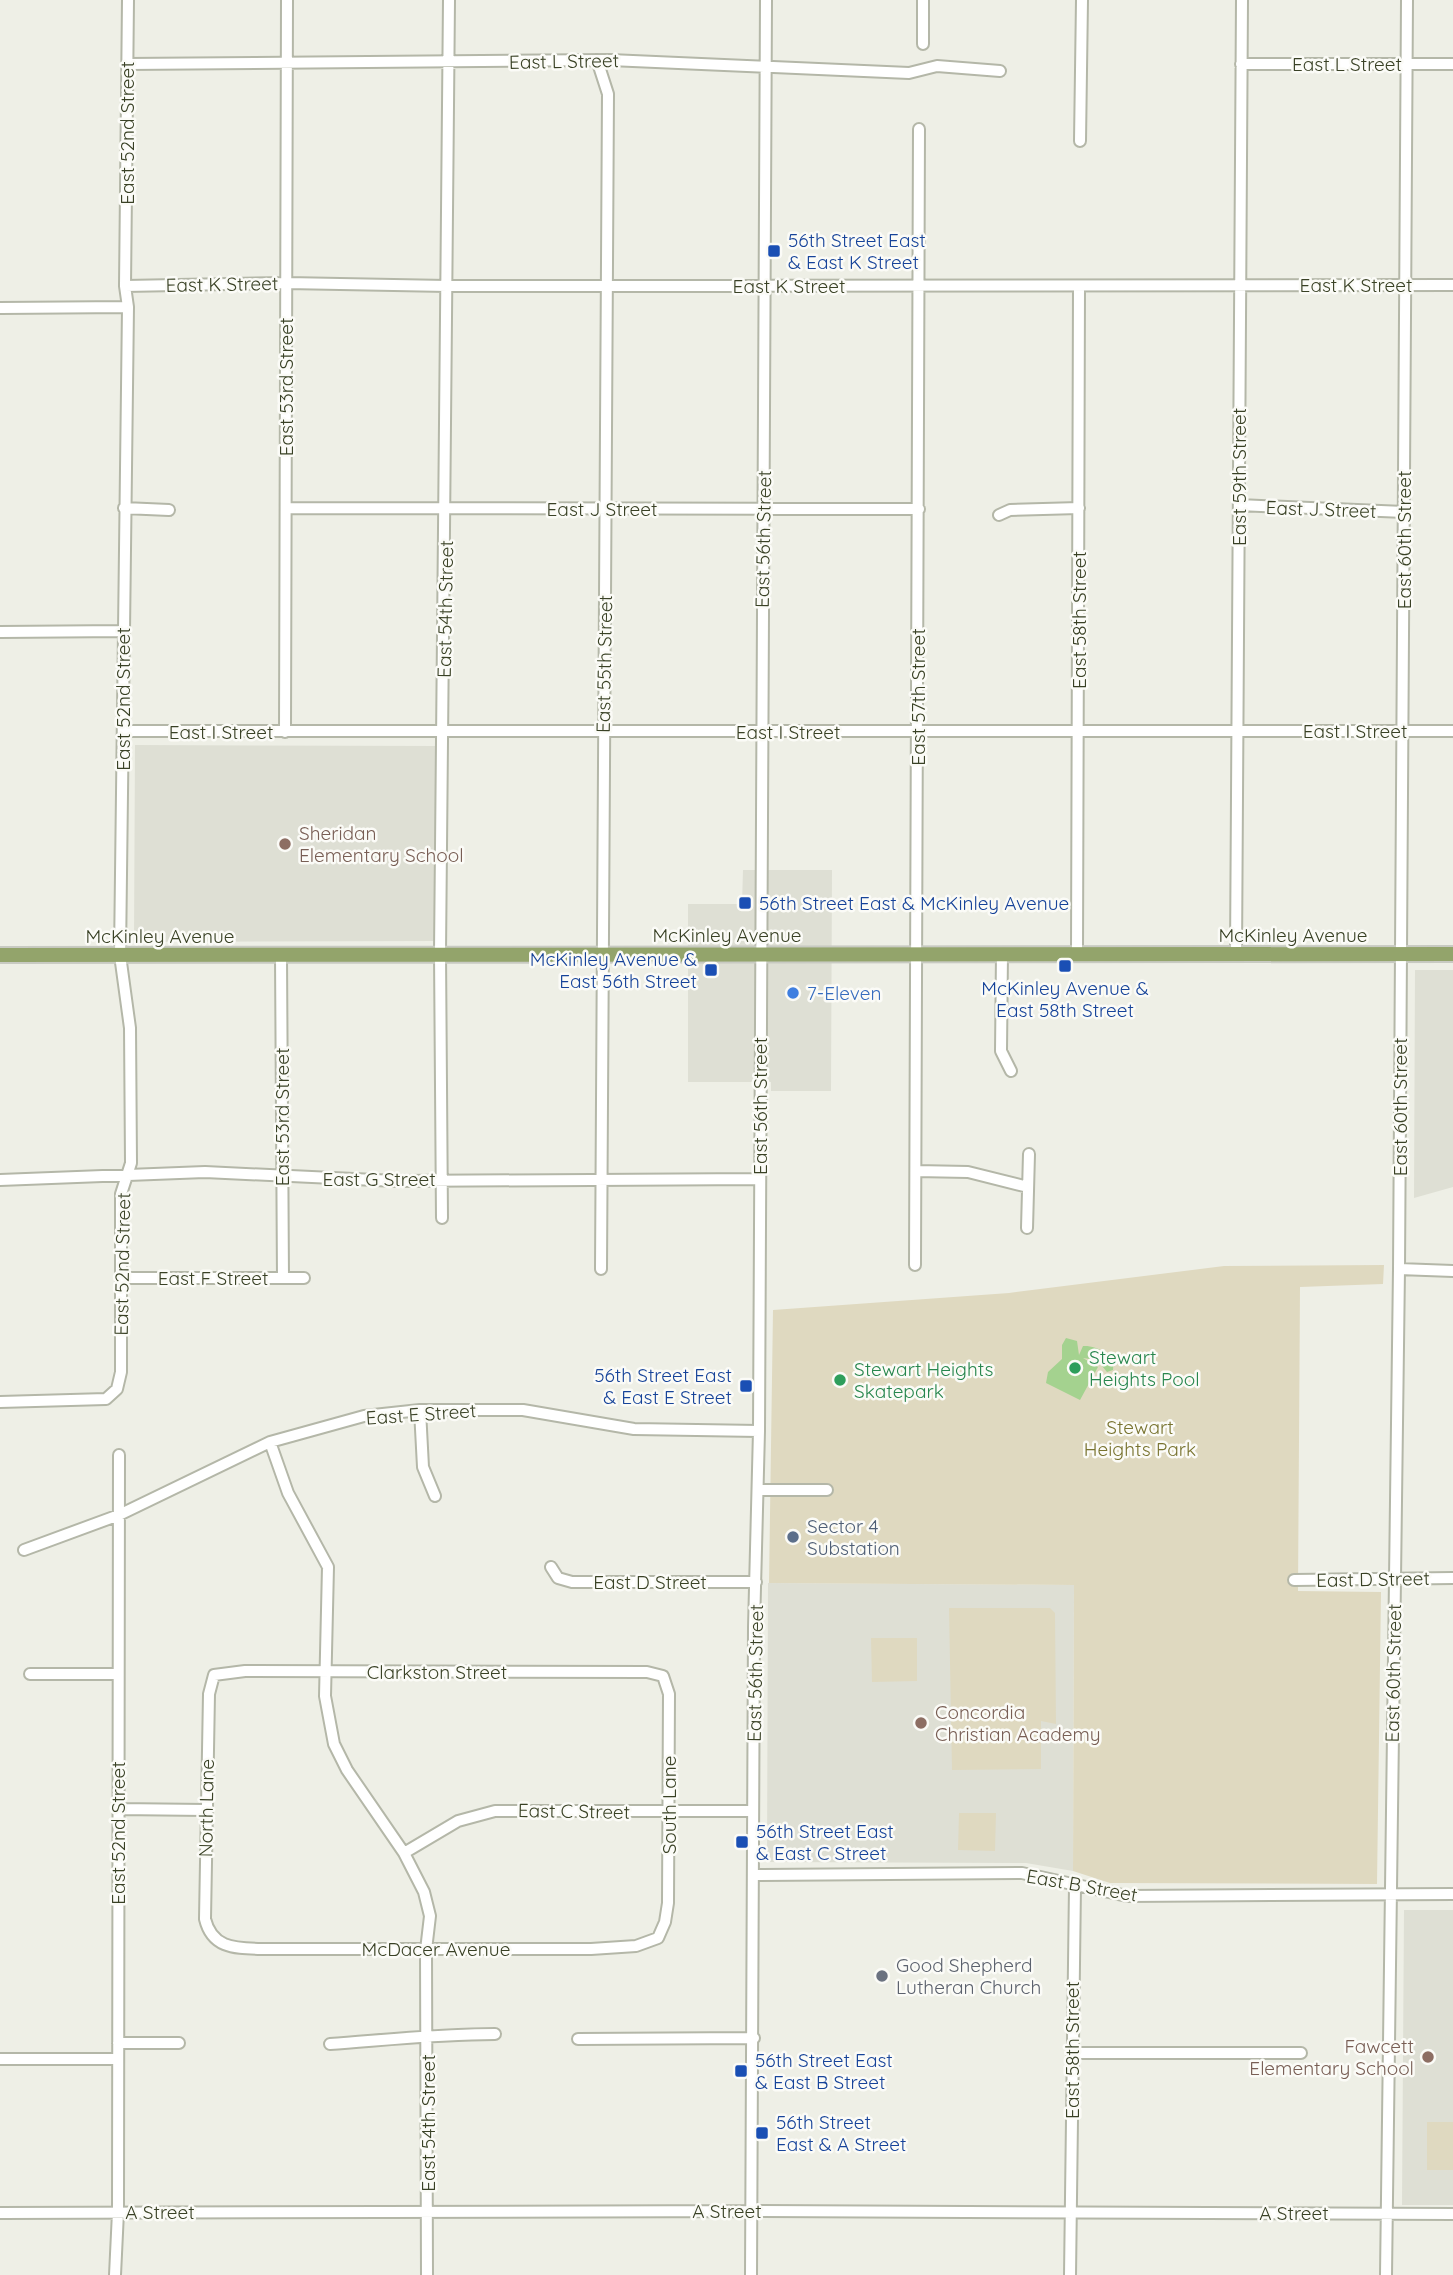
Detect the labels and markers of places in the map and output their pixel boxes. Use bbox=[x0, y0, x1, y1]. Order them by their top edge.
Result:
place label: 56th Street East & East K Street bbox=[788, 228, 926, 274]
marker: 56th Street East & East K Street bbox=[766, 243, 782, 259]
place label: Sheridan Elementary School bbox=[299, 821, 464, 867]
marker: Sheridan Elementary School bbox=[277, 836, 293, 852]
place label: 56th Street East & McKinley Avenue bbox=[759, 891, 1069, 915]
marker: 56th Street East & McKinley Avenue bbox=[737, 895, 753, 911]
place label: McKinley Avenue & East 56th Street bbox=[530, 947, 697, 993]
marker: McKinley Avenue & East 58th Street bbox=[1057, 958, 1073, 974]
marker: McKinley Avenue & East 56th Street bbox=[703, 962, 719, 978]
place label: McKinley Avenue & East 58th Street bbox=[981, 976, 1149, 1022]
place label: 7-Eleven bbox=[807, 981, 881, 1005]
marker: 7-Eleven bbox=[785, 985, 801, 1001]
place label: Stewart Heights Pool bbox=[1089, 1345, 1200, 1391]
place label: Stewart Heights Skatepark bbox=[854, 1357, 994, 1403]
marker: Stewart Heights Pool bbox=[1067, 1360, 1083, 1376]
place label: 56th Street East & East E Street bbox=[594, 1363, 732, 1409]
marker: Stewart Heights Skatepark bbox=[832, 1372, 848, 1388]
marker: 56th Street East & East E Street bbox=[738, 1378, 754, 1394]
place label: Sector 4 Substation bbox=[807, 1514, 900, 1560]
marker: Sector 4 Substation bbox=[785, 1529, 801, 1545]
place label: Concordia Christian Academy bbox=[935, 1700, 1101, 1746]
marker: Concordia Christian Academy bbox=[913, 1715, 929, 1731]
place label: 56th Street East & East C Street bbox=[756, 1819, 894, 1865]
marker: 56th Street East & East C Street bbox=[734, 1834, 750, 1850]
place label: Good Shepherd Lutheran Church bbox=[896, 1953, 1041, 1999]
marker: Good Shepherd Lutheran Church bbox=[874, 1968, 890, 1984]
place label: Fawcett Elementary School bbox=[1249, 2034, 1414, 2080]
place label: 56th Street East & East B Street bbox=[755, 2048, 893, 2094]
marker: Fawcett Elementary School bbox=[1420, 2049, 1436, 2065]
marker: 56th Street East & East B Street bbox=[733, 2063, 749, 2079]
place label: 56th Street East & A Street bbox=[776, 2110, 906, 2156]
marker: 56th Street East & A Street bbox=[754, 2125, 770, 2141]

